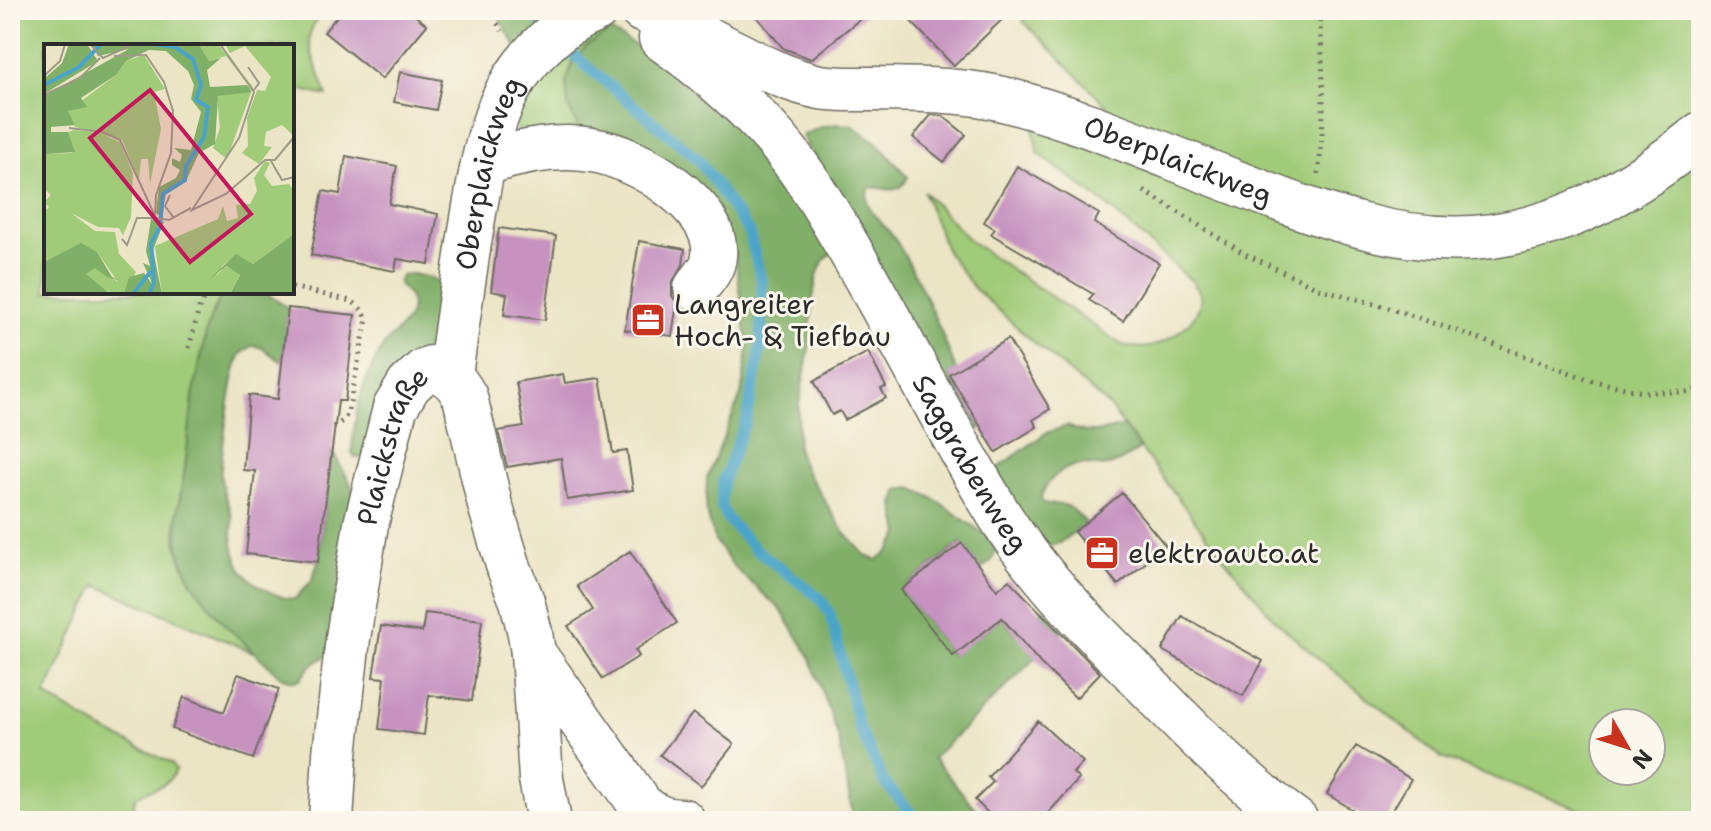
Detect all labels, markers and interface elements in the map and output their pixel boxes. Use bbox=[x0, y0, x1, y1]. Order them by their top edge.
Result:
inset map bbox=[44, 44, 294, 294]
street label: Oberplaickweg bbox=[446, 68, 531, 273]
street label: Oberplaickweg bbox=[1079, 106, 1278, 214]
place label: Langreiter Hoch- & Tiefbau bbox=[674, 285, 891, 355]
office icon: Langreiter Hoch- & Tiefbau bbox=[629, 301, 667, 339]
street label: Plaickstraße bbox=[347, 358, 436, 529]
street label: Saggrabenweg bbox=[904, 367, 1038, 560]
office icon: elektroauto.at bbox=[1083, 534, 1121, 572]
place label: elektroauto.at bbox=[1128, 534, 1319, 572]
north arrow bbox=[1587, 707, 1667, 787]
text: N bbox=[1625, 743, 1659, 775]

